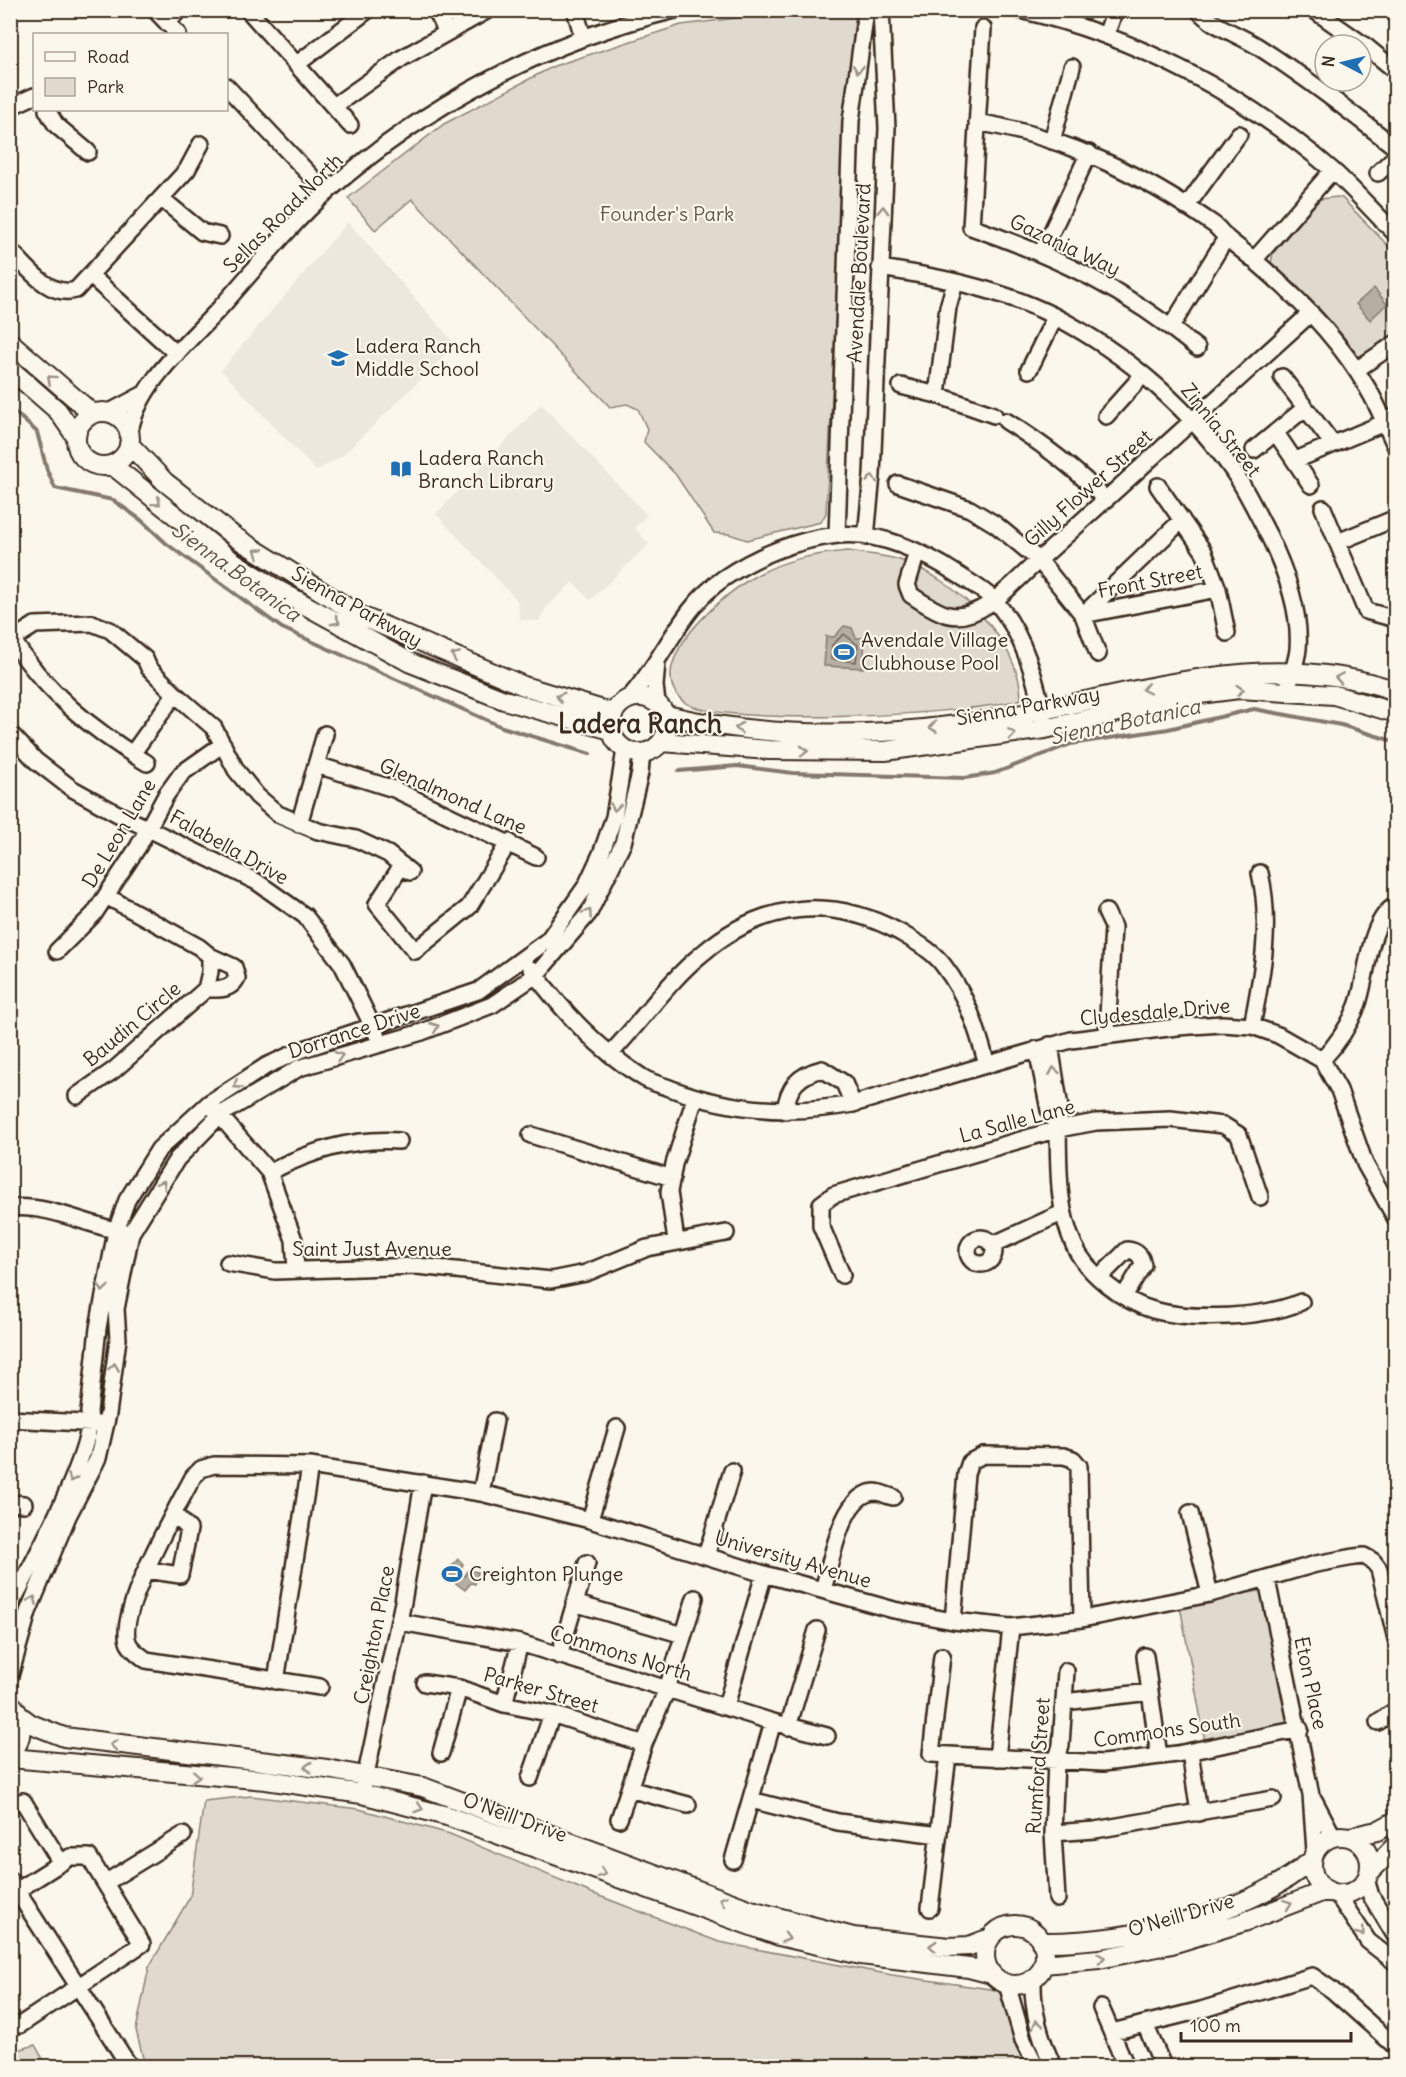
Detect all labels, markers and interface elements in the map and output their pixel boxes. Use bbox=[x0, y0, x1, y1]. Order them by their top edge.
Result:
legend bbox=[33, 33, 228, 111]
north arrow bbox=[1313, 33, 1373, 93]
text: Road bbox=[87, 45, 130, 68]
text: N bbox=[1318, 54, 1339, 68]
one-way arrow bbox=[853, 64, 865, 73]
text: Park bbox=[87, 75, 124, 98]
street label: Sellas Road North bbox=[218, 148, 348, 278]
street label: Avendale Boulevard bbox=[841, 182, 876, 363]
park label: Founder's Park bbox=[600, 201, 734, 226]
one-way arrow bbox=[876, 205, 889, 214]
street label: Gazania Way bbox=[1006, 208, 1124, 281]
place label: Ladera Ranch Middle School bbox=[355, 333, 481, 381]
school or university icon: Ladera Ranch Middle School bbox=[326, 346, 350, 370]
one-way arrow bbox=[47, 375, 58, 386]
street label: Zinnia Street bbox=[1176, 378, 1267, 482]
street label: Gilly Flower Street bbox=[1018, 423, 1157, 552]
place label: Ladera Ranch Branch Library bbox=[418, 445, 554, 493]
library icon: Ladera Ranch Branch Library bbox=[389, 457, 413, 481]
one-way arrow bbox=[865, 475, 878, 484]
one-way arrow bbox=[150, 495, 161, 506]
water label: Sienna Botanica bbox=[167, 516, 307, 628]
one-way arrow bbox=[254, 548, 265, 559]
street label: Front Street bbox=[1096, 558, 1205, 603]
street label: Sienna Parkway bbox=[288, 560, 427, 653]
one-way arrow bbox=[330, 614, 340, 625]
place label: Avendale Village Clubhouse Pool bbox=[861, 627, 1008, 675]
sports icon: Avendale Village Clubhouse Pool bbox=[832, 640, 856, 664]
one-way arrow bbox=[450, 652, 461, 664]
one-way arrow bbox=[1334, 672, 1343, 684]
street label: Sienna Parkway bbox=[954, 681, 1102, 730]
one-way arrow bbox=[1141, 681, 1151, 694]
one-way arrow bbox=[1235, 683, 1244, 696]
one-way arrow bbox=[555, 692, 566, 704]
water label: Sienna Botanica bbox=[1047, 692, 1203, 751]
district label: Ladera Ranch bbox=[558, 707, 722, 740]
one-way arrow bbox=[929, 720, 938, 733]
one-way arrow bbox=[734, 722, 743, 735]
one-way arrow bbox=[1008, 728, 1017, 740]
one-way arrow bbox=[800, 745, 809, 757]
street label: Glenalmond Lane bbox=[376, 752, 531, 839]
street label: De Leon Lane bbox=[76, 774, 161, 892]
one-way arrow bbox=[609, 802, 622, 812]
street label: Falabella Drive bbox=[165, 804, 293, 889]
one-way arrow bbox=[580, 909, 592, 919]
street label: Baudin Circle bbox=[78, 976, 186, 1072]
street label: Clydesdale Drive bbox=[1079, 992, 1231, 1031]
street label: Dorrance Drive bbox=[285, 997, 423, 1064]
one-way arrow bbox=[429, 1022, 440, 1034]
one-way arrow bbox=[333, 1051, 344, 1063]
one-way arrow bbox=[1048, 1067, 1060, 1076]
one-way arrow bbox=[233, 1077, 243, 1089]
street label: La Salle Lane bbox=[956, 1093, 1077, 1148]
one-way arrow bbox=[155, 1180, 167, 1190]
street label: Saint Just Avenue bbox=[292, 1236, 452, 1261]
one-way arrow bbox=[98, 1283, 110, 1292]
one-way arrow bbox=[108, 1362, 120, 1372]
one-way arrow bbox=[67, 1472, 79, 1483]
street label: University Avenue bbox=[712, 1524, 874, 1593]
place label: Creighton Plunge bbox=[469, 1561, 623, 1586]
sports icon: Creighton Plunge bbox=[440, 1562, 464, 1586]
street label: Creighton Place bbox=[348, 1563, 399, 1707]
one-way arrow bbox=[26, 1595, 38, 1606]
street label: Commons North bbox=[547, 1619, 695, 1686]
street label: Eton Place bbox=[1289, 1634, 1334, 1732]
street label: Parker Street bbox=[481, 1661, 602, 1718]
street label: Rumford Street bbox=[1020, 1696, 1055, 1835]
street label: Commons South bbox=[1092, 1707, 1242, 1752]
one-way arrow bbox=[109, 1739, 119, 1751]
one-way arrow bbox=[303, 1761, 312, 1774]
one-way arrow bbox=[191, 1769, 200, 1782]
street label: O'Neill Drive bbox=[460, 1786, 571, 1847]
one-way arrow bbox=[413, 1800, 424, 1813]
one-way arrow bbox=[597, 1866, 607, 1879]
street label: O'Neill Drive bbox=[1125, 1887, 1237, 1942]
one-way arrow bbox=[718, 1894, 729, 1907]
one-way arrow bbox=[1282, 1898, 1292, 1911]
one-way arrow bbox=[1354, 1925, 1365, 1936]
one-way arrow bbox=[780, 1931, 791, 1943]
one-way arrow bbox=[929, 1940, 938, 1953]
one-way arrow bbox=[1096, 1953, 1106, 1965]
scale bar bbox=[1181, 2005, 1350, 2043]
text: 100 m bbox=[1190, 2014, 1241, 2037]
one-way arrow bbox=[1032, 2019, 1045, 2029]

